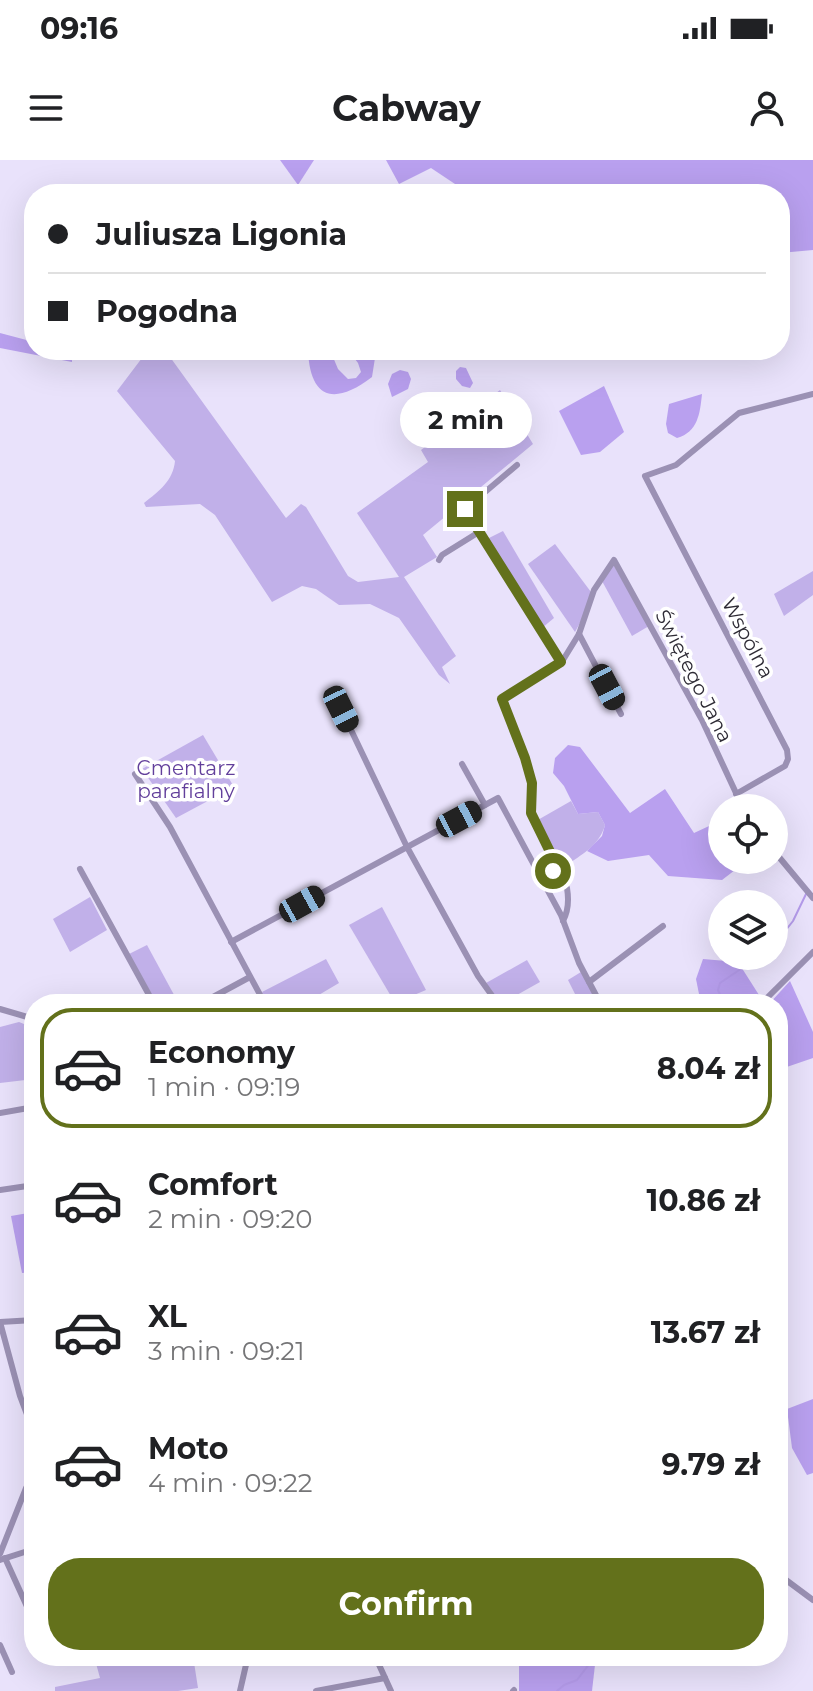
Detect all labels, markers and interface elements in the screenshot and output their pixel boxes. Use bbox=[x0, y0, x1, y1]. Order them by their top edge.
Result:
text: 09:16 bbox=[40, 10, 118, 47]
icon: menu bbox=[24, 86, 68, 130]
text: Cabway bbox=[332, 86, 481, 130]
icon: person bbox=[745, 86, 789, 130]
text: Juliusza Ligonia bbox=[96, 216, 347, 253]
text: Pogodna bbox=[96, 293, 238, 330]
callout: 2 min bbox=[399, 393, 531, 449]
text: 2 min bbox=[428, 404, 504, 436]
route end bbox=[447, 491, 483, 527]
street label: Wspólna bbox=[717, 594, 779, 682]
street label: Świętego Jana bbox=[650, 606, 738, 746]
car bbox=[585, 660, 629, 714]
car bbox=[320, 682, 362, 736]
park label: Cmentarz parafialny bbox=[137, 756, 235, 803]
map controls bbox=[708, 794, 788, 970]
button: locate bbox=[708, 794, 788, 874]
car bbox=[432, 797, 486, 841]
route start bbox=[535, 853, 571, 889]
car bbox=[275, 882, 329, 926]
button: layers bbox=[708, 890, 788, 970]
icon: car bbox=[52, 1032, 124, 1104]
text: Economy bbox=[148, 1034, 295, 1071]
text: 8.04 zł bbox=[657, 1050, 760, 1087]
text: 1 min · 09:19 bbox=[148, 1071, 300, 1103]
icon: car bbox=[52, 1164, 124, 1236]
text: Comfort bbox=[148, 1166, 278, 1203]
text: 10.86 zł bbox=[647, 1182, 760, 1219]
text: 2 min · 09:20 bbox=[148, 1203, 312, 1235]
icon: car bbox=[52, 1296, 124, 1368]
text: XL bbox=[148, 1298, 187, 1335]
text: 13.67 zł bbox=[651, 1314, 760, 1351]
text: 3 min · 09:21 bbox=[148, 1335, 305, 1367]
icon: car bbox=[52, 1428, 124, 1500]
text: Moto bbox=[148, 1430, 229, 1467]
text: 9.79 zł bbox=[662, 1446, 760, 1483]
text: 4 min · 09:22 bbox=[148, 1467, 312, 1499]
button: Confirm bbox=[48, 1558, 764, 1650]

